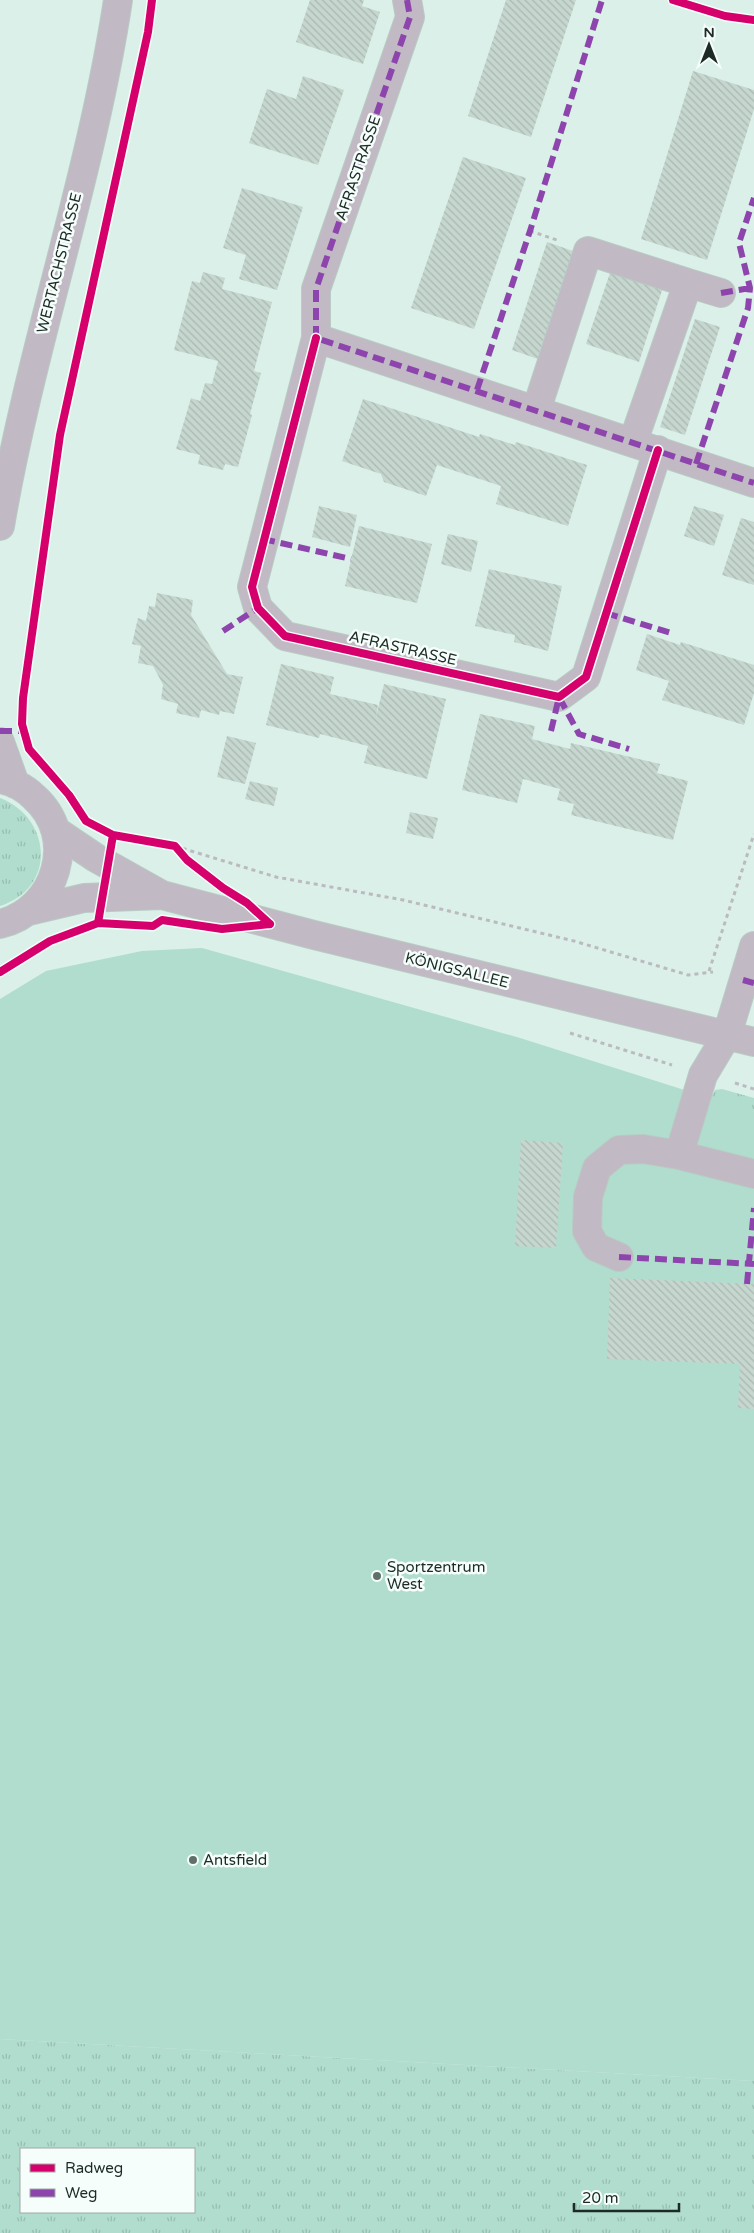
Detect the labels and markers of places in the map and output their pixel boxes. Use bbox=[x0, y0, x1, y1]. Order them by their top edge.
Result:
place label: Sportzentrum West bbox=[387, 1558, 485, 1593]
marker: Sportzentrum West bbox=[371, 1570, 383, 1582]
place label: Antsfield bbox=[203, 1851, 267, 1869]
marker: Antsfield bbox=[187, 1854, 199, 1866]

